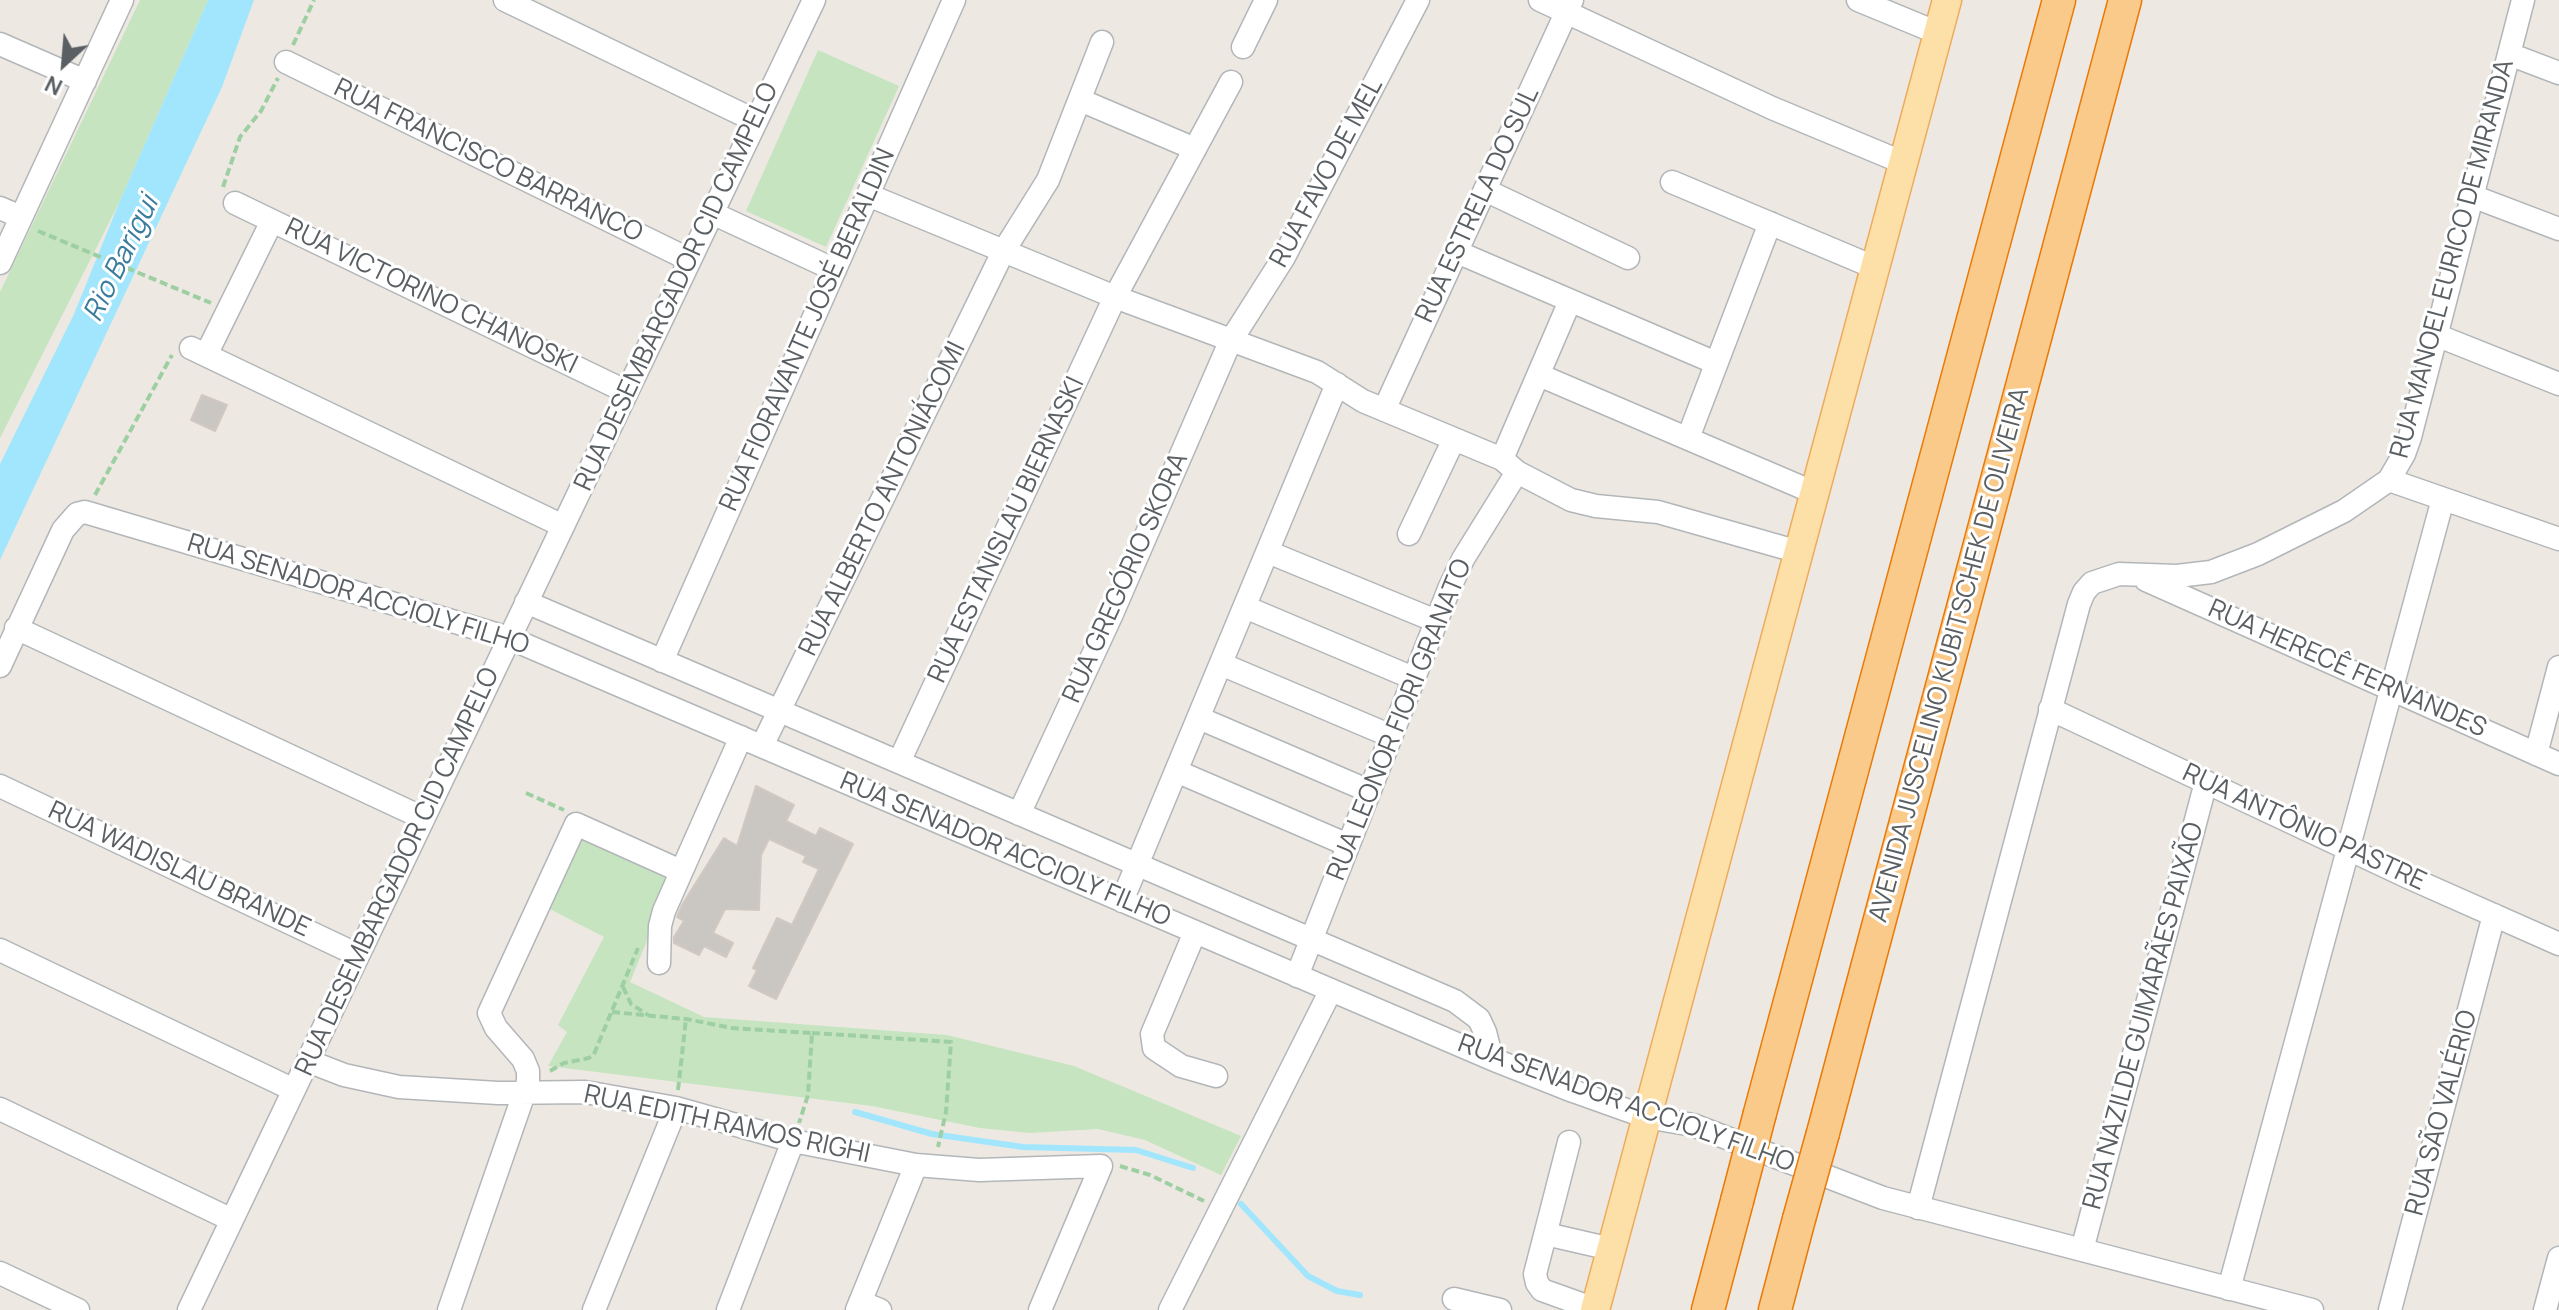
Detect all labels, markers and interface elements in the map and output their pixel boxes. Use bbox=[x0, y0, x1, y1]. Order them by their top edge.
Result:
north arrow bbox=[24, 24, 104, 104]
street label: RUA MANOEL EURICO DE MIRANDA bbox=[2385, 56, 2521, 462]
text: N bbox=[40, 69, 67, 103]
street label: RUA FRANCISCO BARRANCO bbox=[329, 73, 647, 249]
street label: RUA FAVO DE MEL bbox=[1264, 73, 1390, 273]
street label: RUA DESEMBARGADOR CID CAMPELO bbox=[568, 78, 786, 496]
street label: RUA ESTRELA DO SUL bbox=[1410, 82, 1546, 328]
street label: RUA FIORAVANTE JOSÉ BERALDIN bbox=[714, 144, 902, 516]
water label: Rio Barigui bbox=[77, 191, 167, 327]
street label: RUA VICTORINO CHANOSKI bbox=[280, 213, 582, 381]
street label: RUA ALBERTO ANTONIÁCOMI bbox=[793, 337, 973, 661]
street label: RUA ESTANISLAU BIERNASKI bbox=[922, 372, 1092, 688]
street label: AVENIDA JUSCELINO KUBITSCHEK DE OLIVEIRA bbox=[1864, 384, 2036, 926]
street label: RUA GREGÓRIO SKORA bbox=[1057, 448, 1195, 708]
street label: RUA SENADOR ACCIOLY FILHO bbox=[183, 528, 533, 662]
street label: RUA LEONOR FIORI GRANATO bbox=[1321, 555, 1479, 885]
street label: RUA HERECÊ FERNANDES bbox=[2203, 593, 2491, 745]
street label: RUA DESEMBARGADOR CID CAMPELO bbox=[289, 663, 507, 1081]
street label: RUA ANTÔNIO PASTRE bbox=[2177, 758, 2431, 898]
street label: RUA SENADOR ACCIOLY FILHO bbox=[835, 766, 1175, 934]
street label: RUA WADISLAU BRANDE bbox=[43, 796, 315, 944]
street label: RUA NAZILDE GUIMARÃES PAIXÃO bbox=[2077, 819, 2211, 1213]
street label: RUA SÃO VALÉRIO bbox=[2400, 1007, 2484, 1219]
street label: RUA SENADOR ACCIOLY FILHO bbox=[1453, 1028, 1799, 1180]
street label: RUA EDITH RAMOS RIGHI bbox=[581, 1079, 873, 1171]

